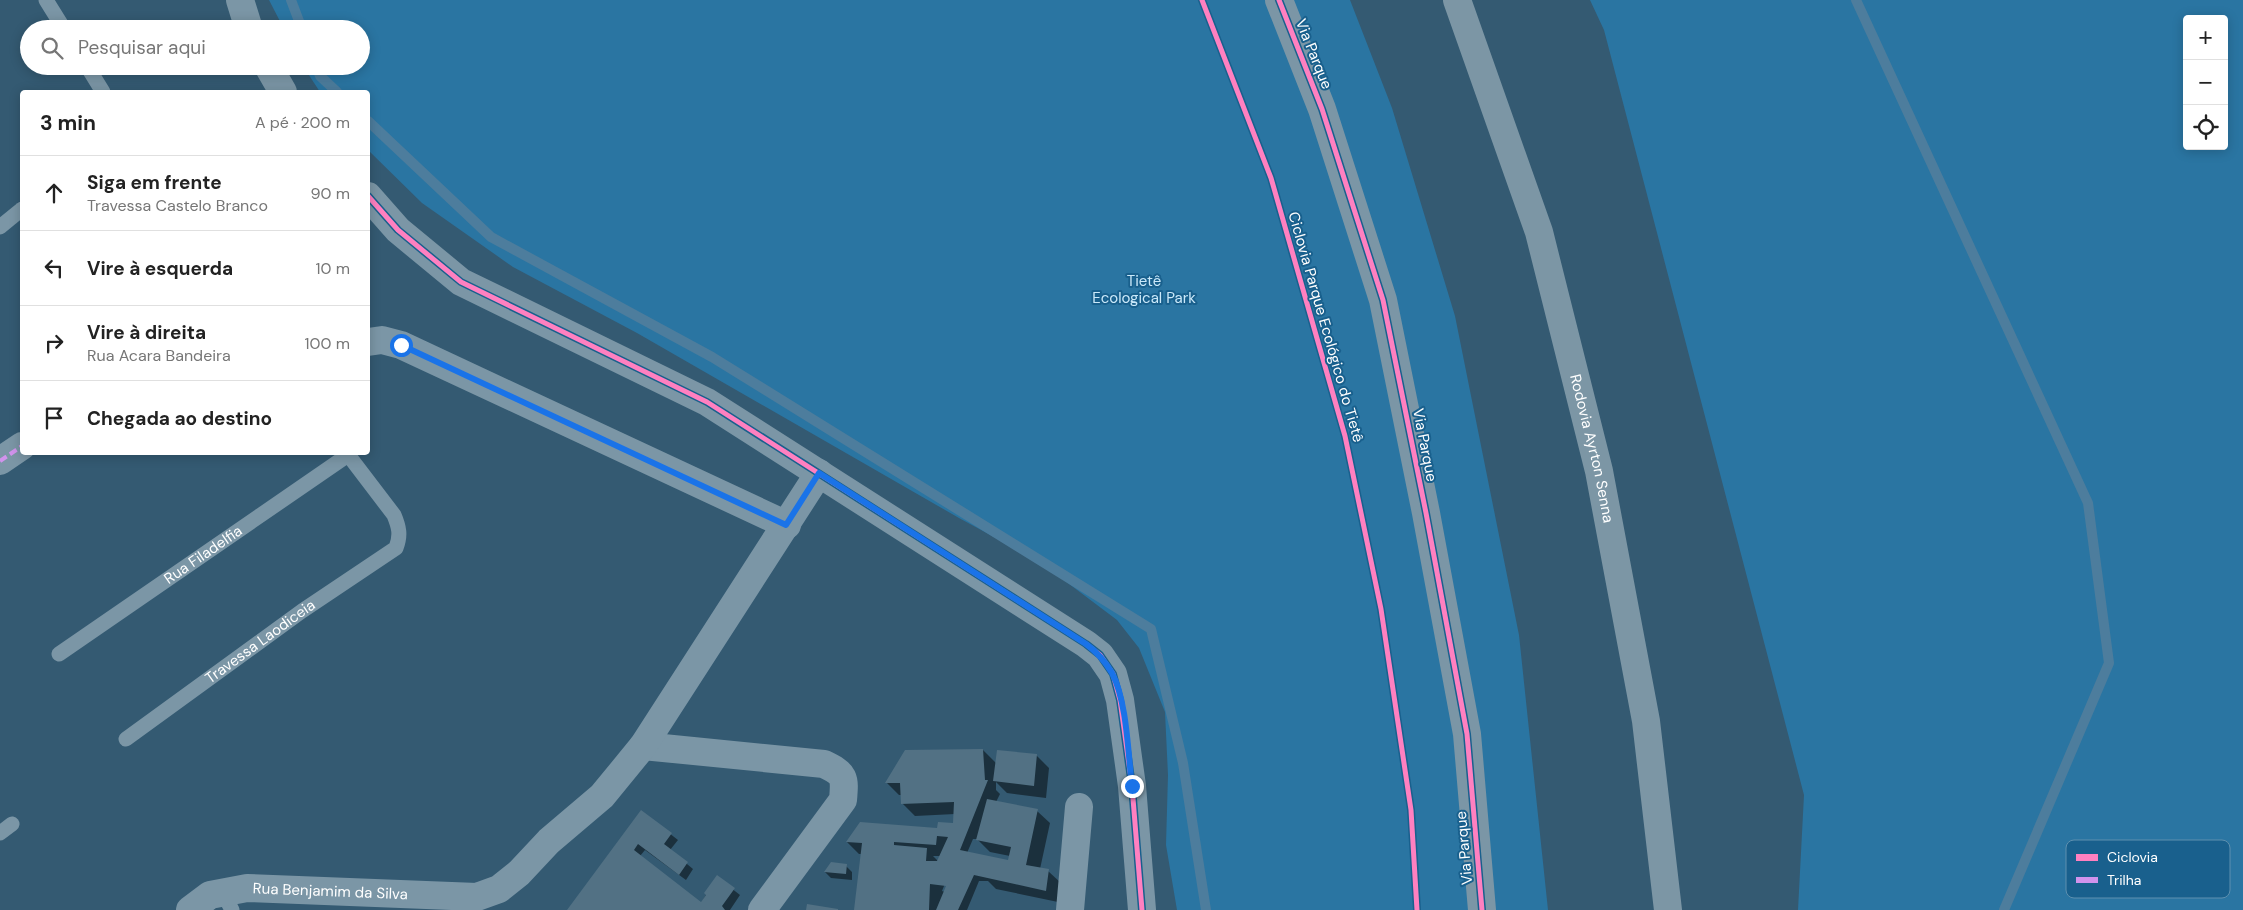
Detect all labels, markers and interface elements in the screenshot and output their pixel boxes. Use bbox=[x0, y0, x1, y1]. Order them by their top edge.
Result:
map controls bbox=[2183, 15, 2228, 150]
button: + bbox=[2183, 15, 2228, 60]
street label: Via Parque bbox=[1291, 16, 1337, 92]
search box bbox=[20, 20, 370, 75]
icon: search bbox=[38, 34, 66, 62]
text: Pesquisar aqui bbox=[78, 35, 206, 60]
button: − bbox=[2183, 60, 2228, 105]
button: locate bbox=[2183, 105, 2228, 150]
text: 3 min bbox=[40, 109, 96, 137]
text: A pé · 200 m bbox=[255, 112, 350, 133]
text: Siga em frente bbox=[87, 170, 222, 195]
icon: ahead bbox=[40, 179, 68, 207]
text: 90 m bbox=[310, 183, 350, 204]
text: Travessa Castelo Branco bbox=[87, 195, 268, 216]
street label: Ciclovia Parque Ecológico do Tietê bbox=[1283, 209, 1369, 445]
icon: left bbox=[40, 254, 68, 282]
text: Vire à esquerda bbox=[87, 256, 233, 281]
text: 10 m bbox=[316, 258, 350, 279]
park label: Tietê Ecological Park bbox=[1092, 271, 1196, 308]
text: Vire à direita bbox=[87, 320, 206, 345]
icon: right bbox=[40, 329, 68, 357]
text: 100 m bbox=[305, 333, 350, 354]
route start bbox=[390, 334, 413, 357]
text: Rua Acara Bandeira bbox=[87, 345, 231, 366]
street label: Rodovia Ayrton Senna bbox=[1565, 372, 1619, 524]
icon: arrive bbox=[40, 404, 68, 432]
text: Chegada ao destino bbox=[87, 406, 272, 431]
street label: Via Parque bbox=[1408, 407, 1442, 483]
street label: Rua Filadelfia bbox=[160, 521, 246, 589]
street label: Travessa Laodiceia bbox=[201, 595, 319, 688]
route end bbox=[1121, 775, 1144, 798]
street label: Via Parque bbox=[1451, 810, 1477, 886]
legend bbox=[2066, 840, 2230, 898]
text: Ciclovia bbox=[2107, 848, 2158, 866]
text: Trilha bbox=[2107, 871, 2141, 889]
street label: Rua Benjamim da Silva bbox=[252, 878, 408, 904]

